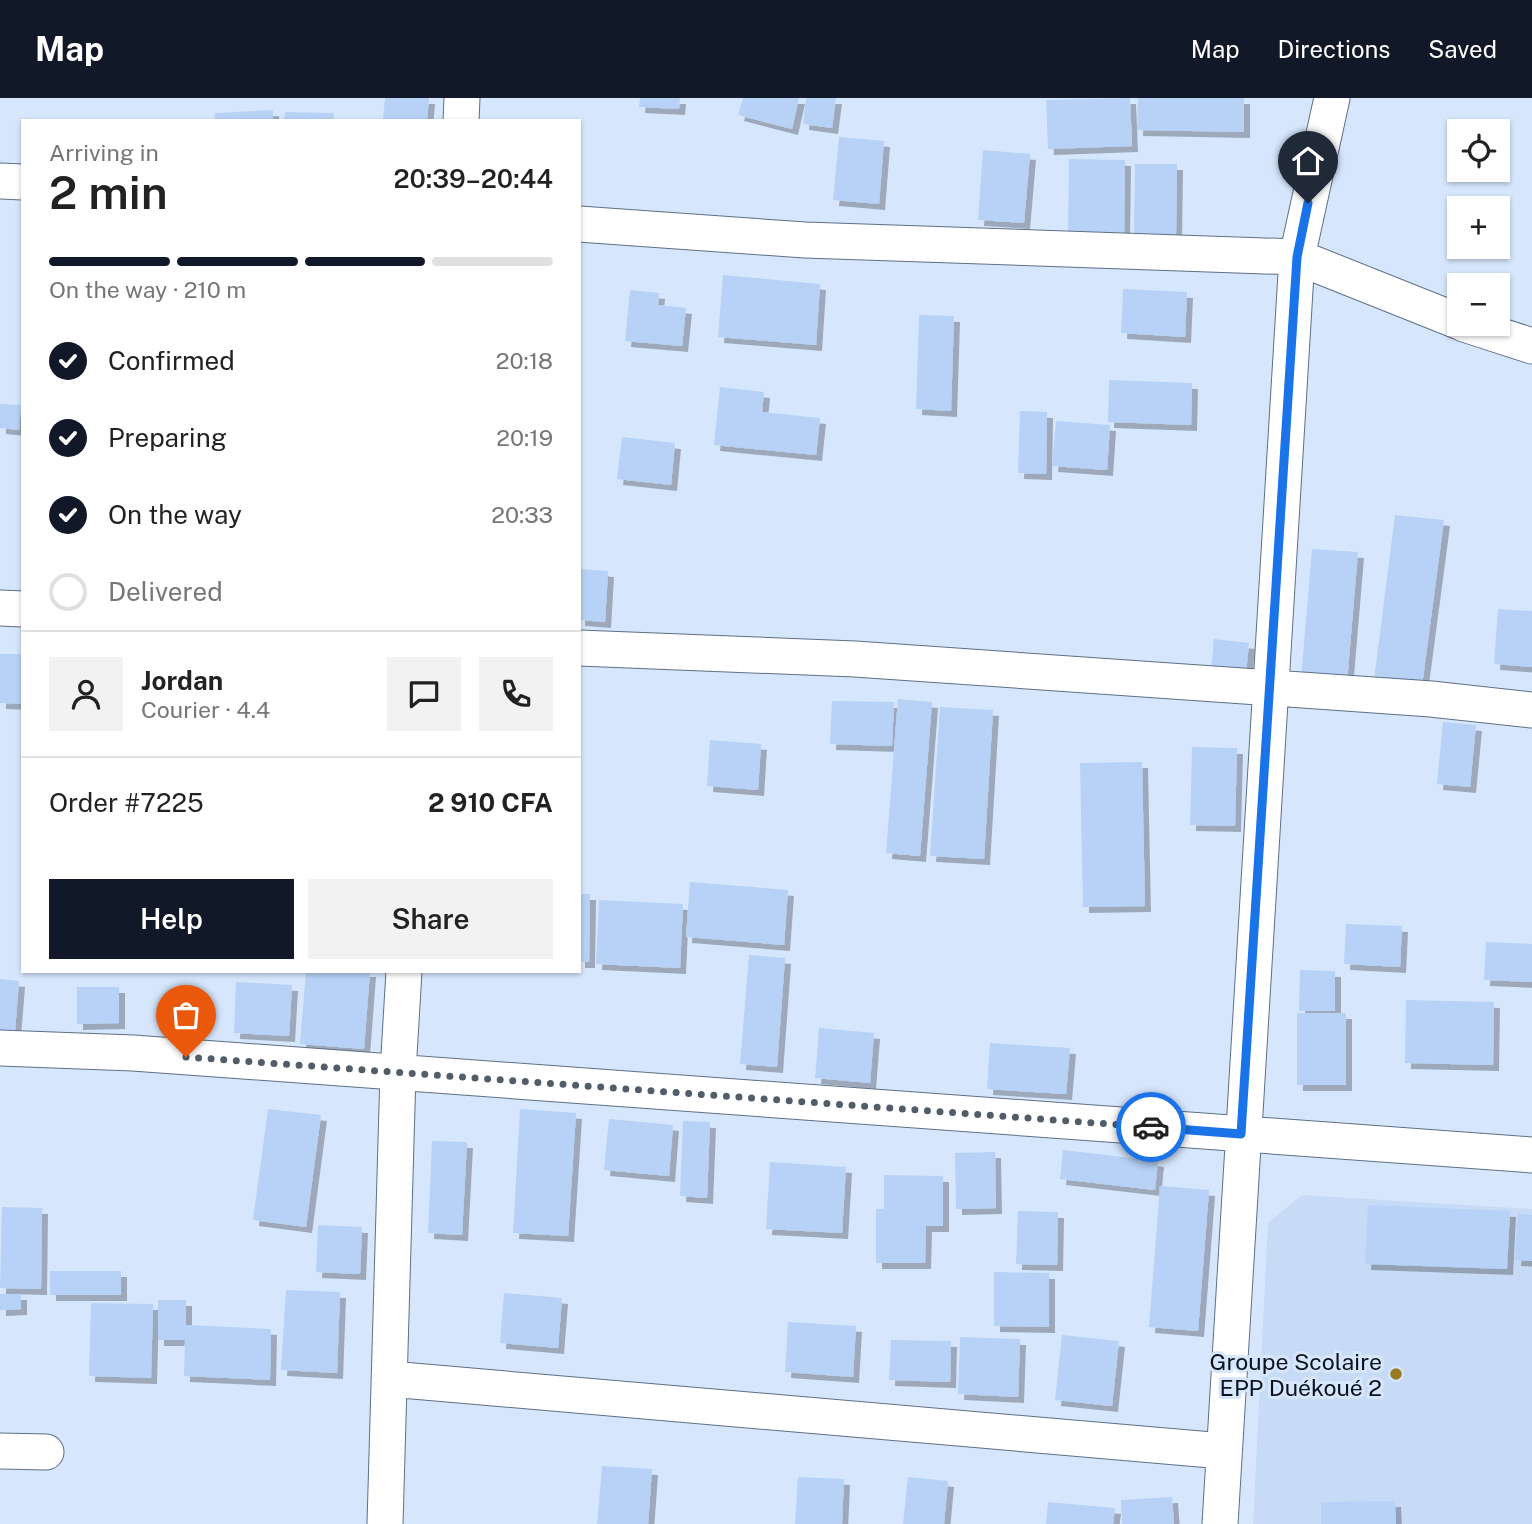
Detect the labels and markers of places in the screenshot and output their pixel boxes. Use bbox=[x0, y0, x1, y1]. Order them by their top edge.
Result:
pin bbox=[1278, 131, 1338, 203]
pin bbox=[156, 985, 216, 1057]
place label: Groupe Scolaire EPP Duékoué 2 bbox=[1210, 1348, 1382, 1401]
marker: Groupe Scolaire EPP Duékoué 2 bbox=[1388, 1366, 1404, 1382]

